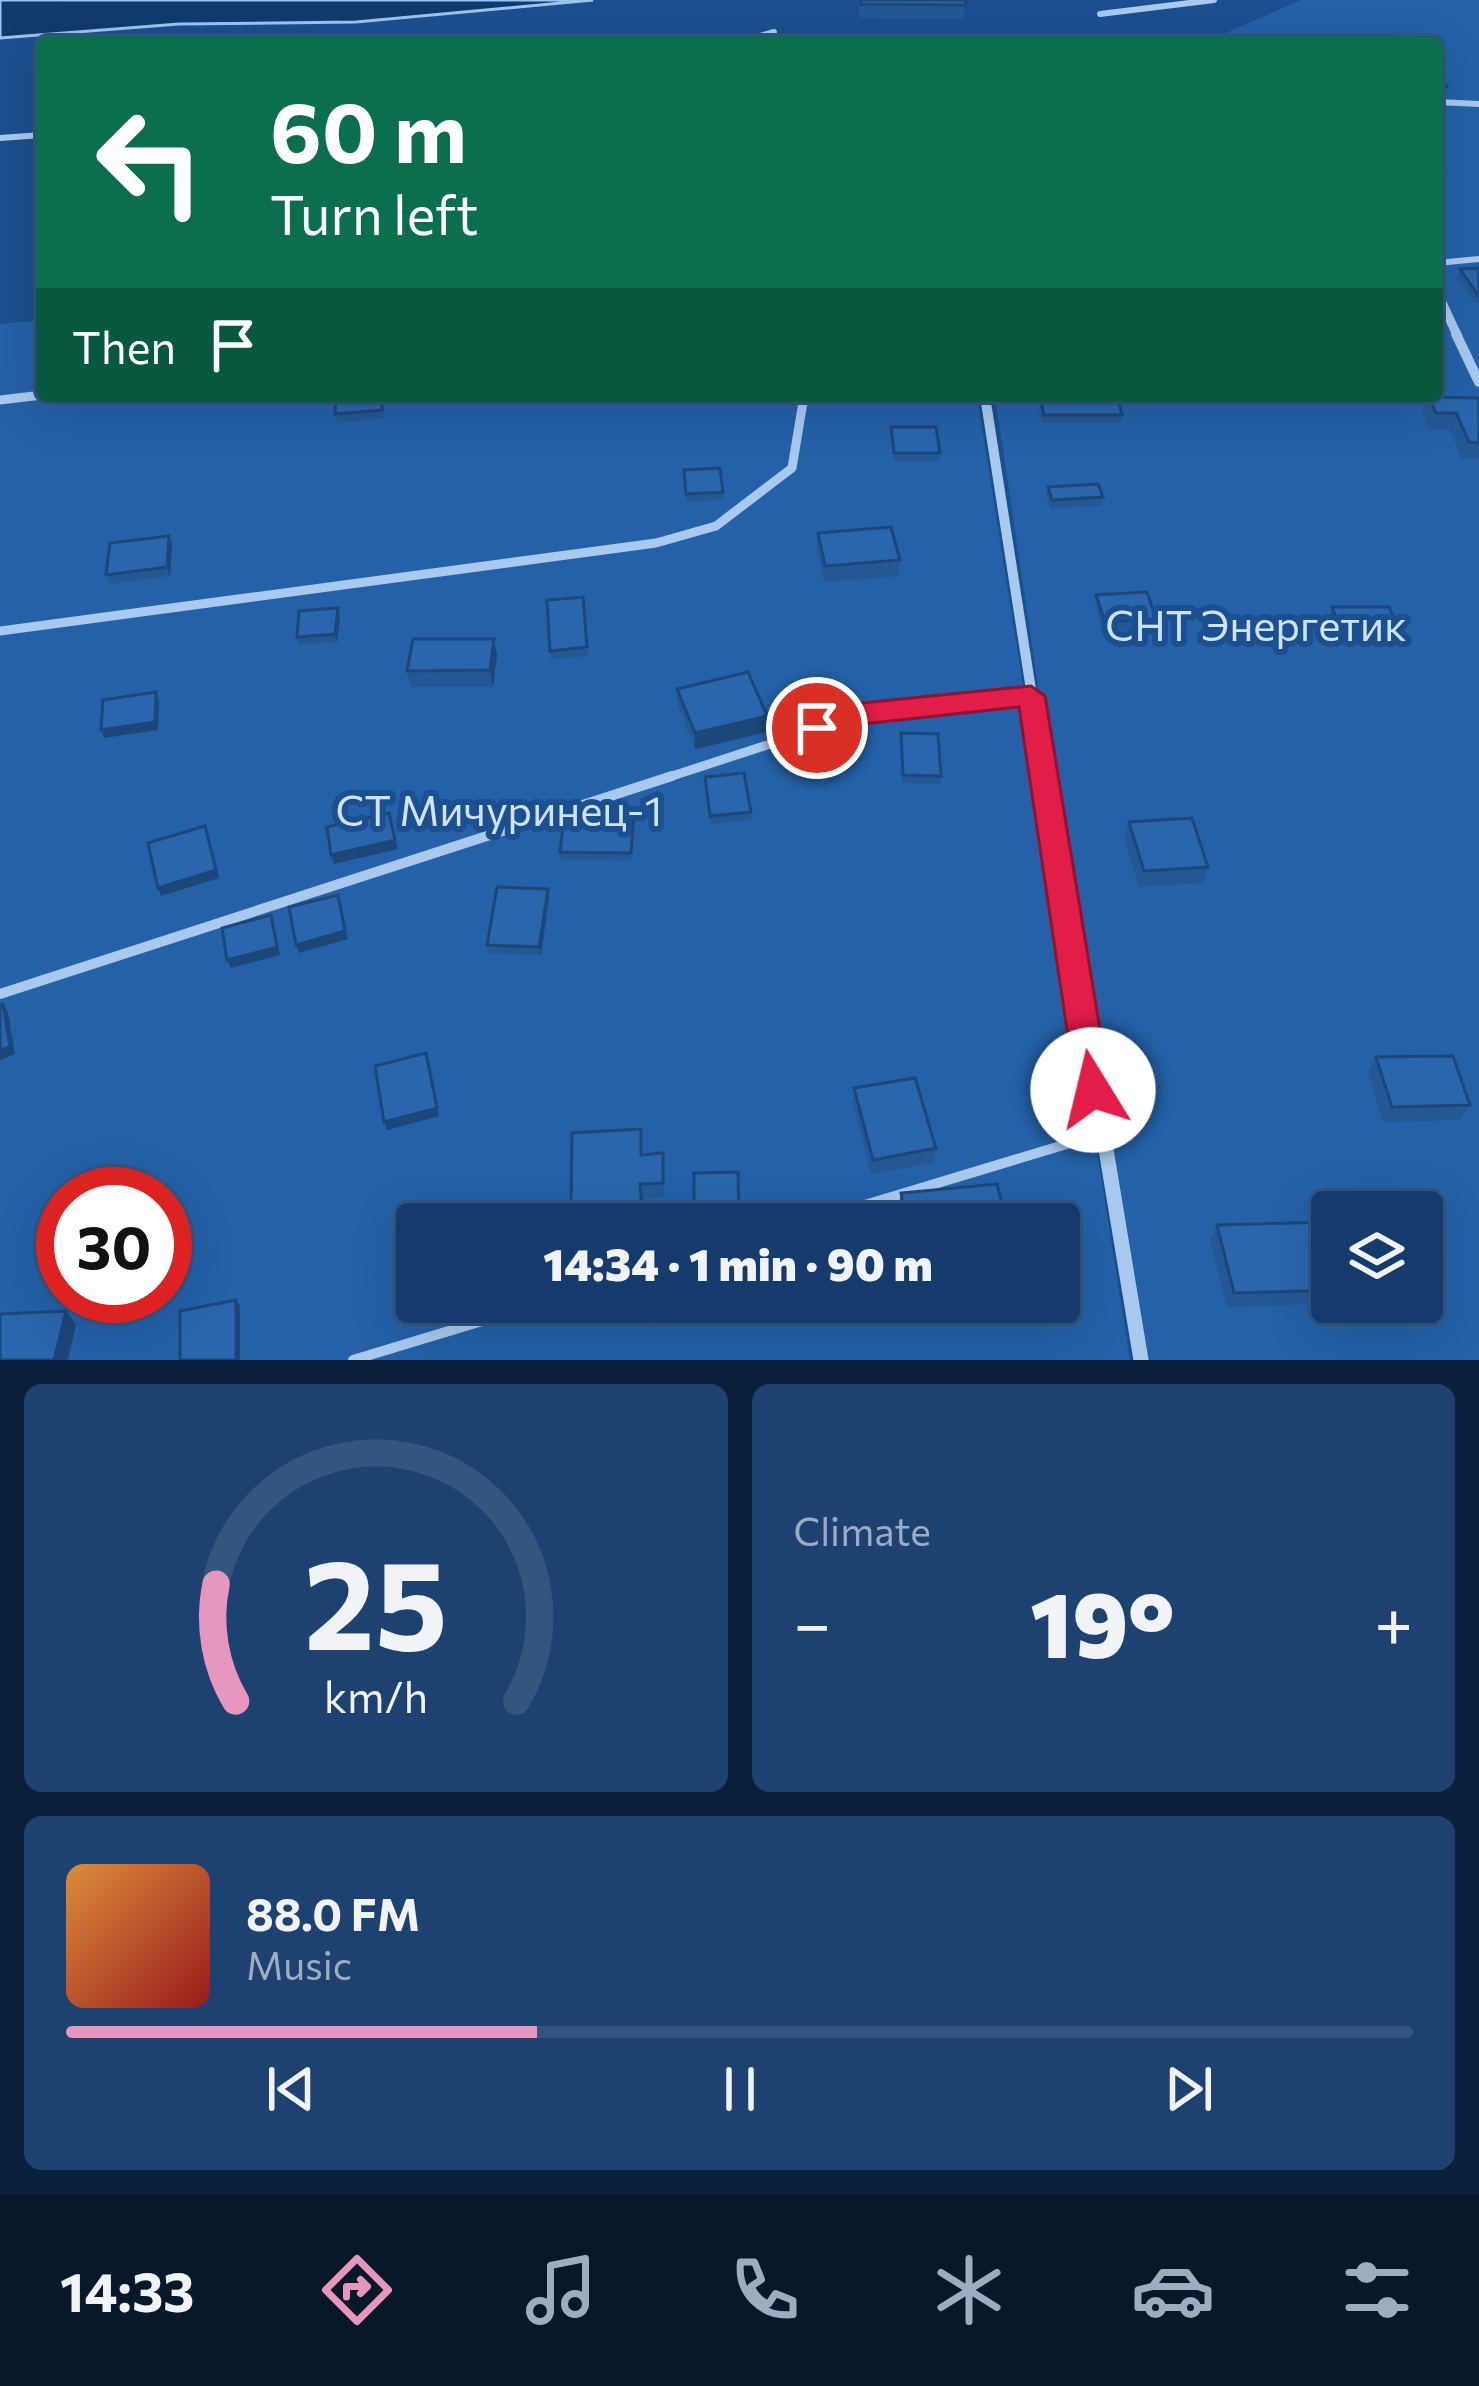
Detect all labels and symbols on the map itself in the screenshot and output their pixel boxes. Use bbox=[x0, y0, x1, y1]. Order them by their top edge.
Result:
park label: СНТ Энергетик bbox=[1105, 598, 1407, 650]
pin bbox=[766, 677, 868, 779]
park label: СТ Мичуринец-1 bbox=[336, 783, 662, 835]
position arrow bbox=[1030, 1027, 1156, 1153]
speed limit sign: 30 bbox=[36, 1167, 192, 1323]

